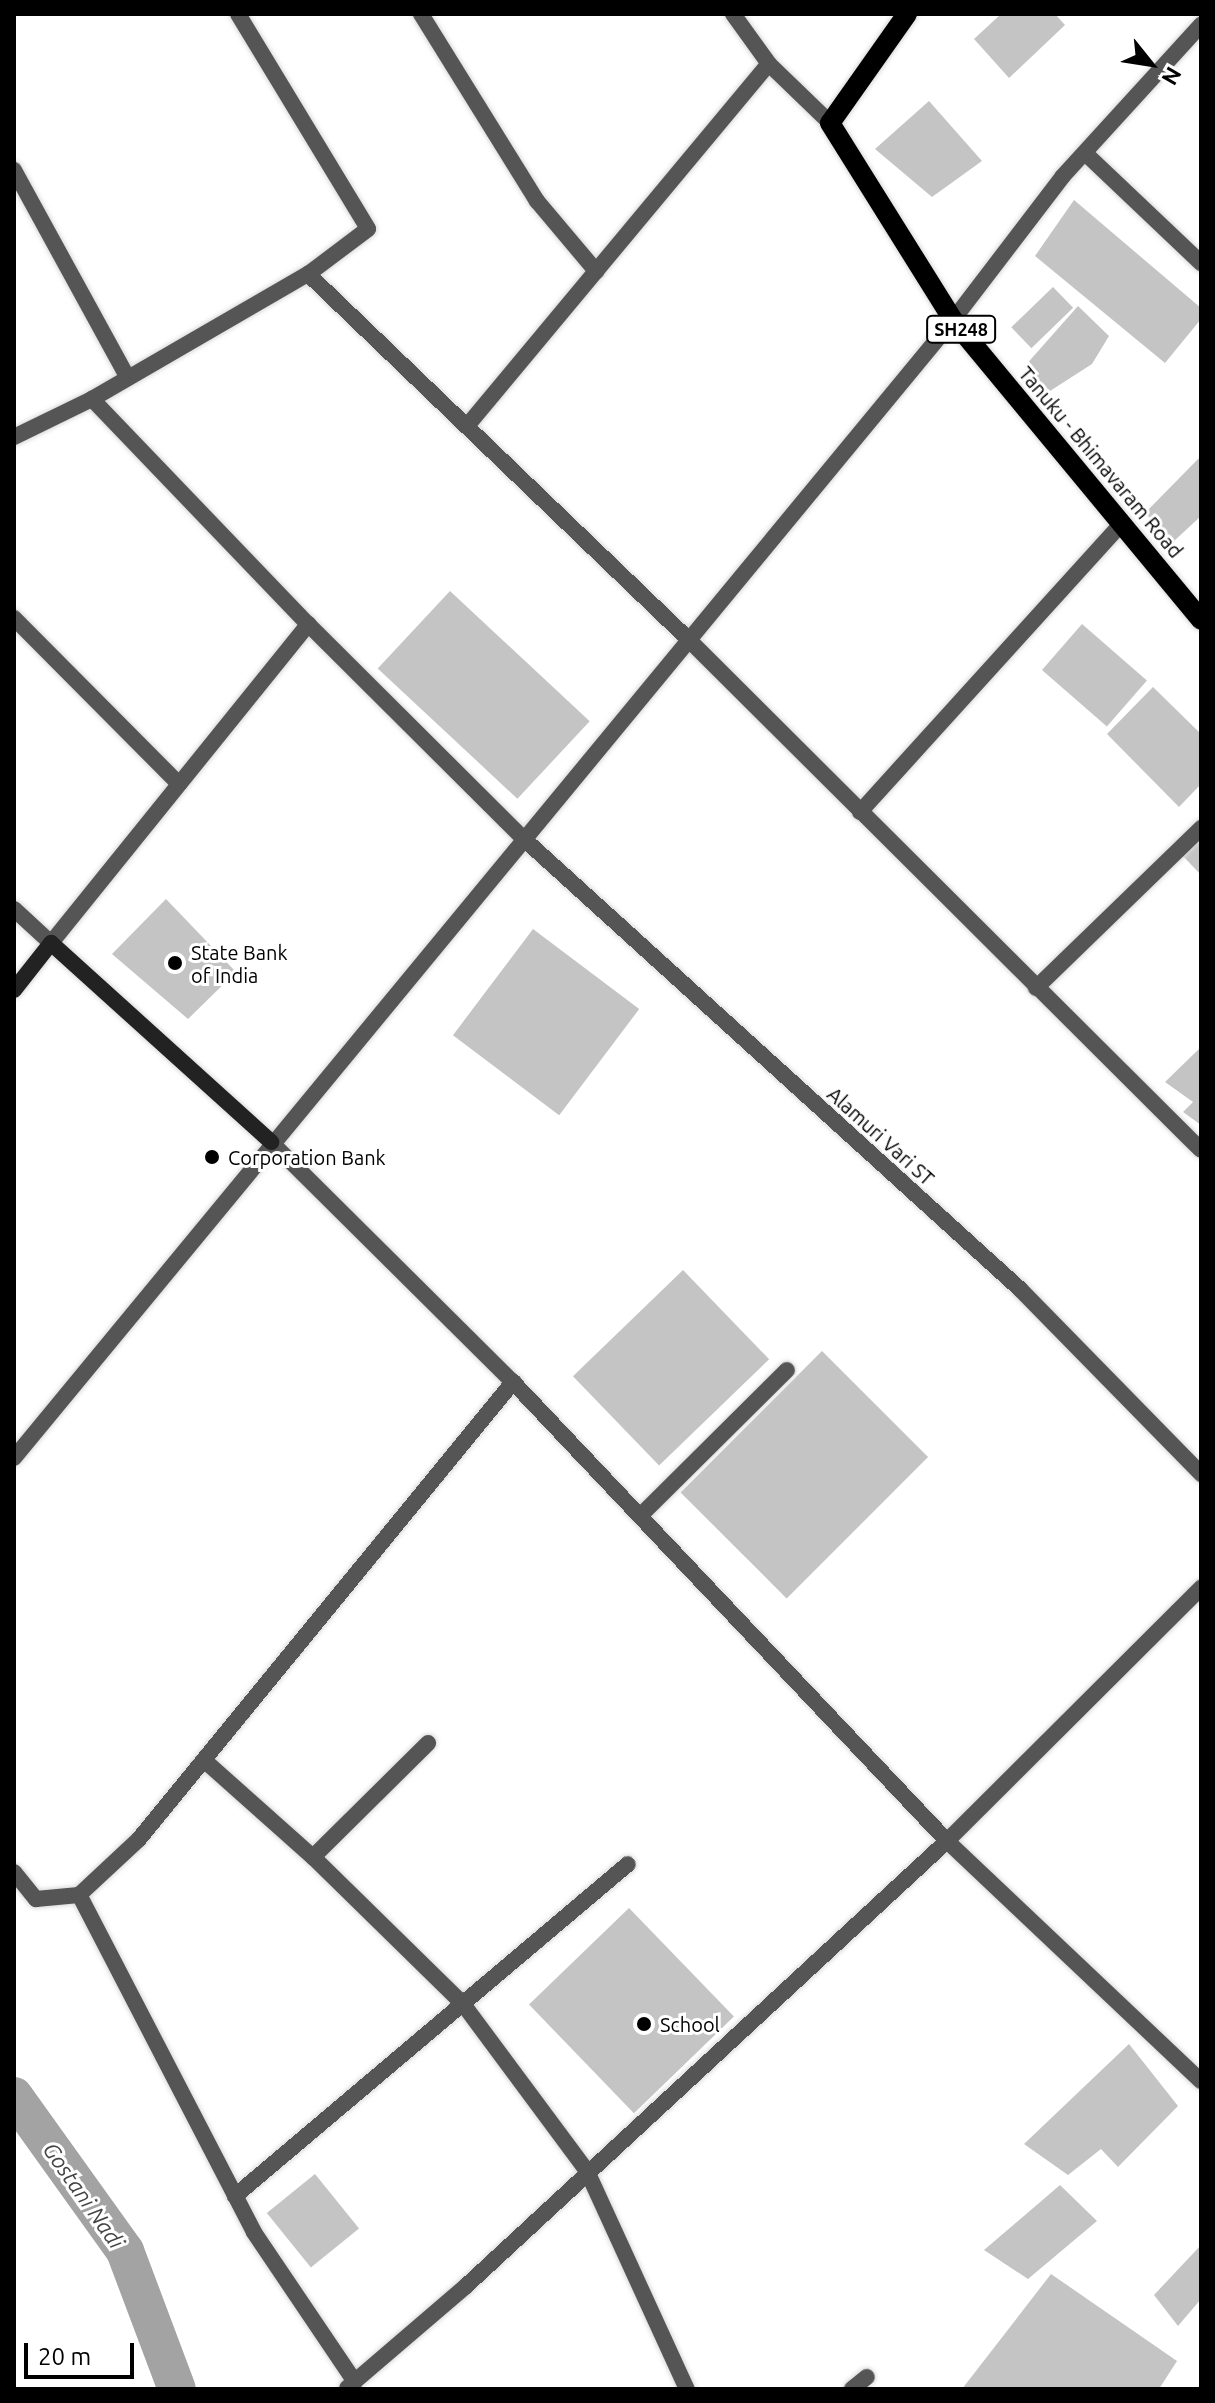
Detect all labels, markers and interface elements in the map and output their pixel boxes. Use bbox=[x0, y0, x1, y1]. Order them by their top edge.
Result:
north arrow bbox=[1111, 24, 1191, 104]
text: N bbox=[1157, 63, 1187, 90]
road number: SH248 bbox=[925, 315, 997, 343]
street label: Tanuku - Bhimavaram Road bbox=[1014, 362, 1188, 562]
place label: State Bank of India bbox=[191, 940, 288, 987]
marker: State Bank of India bbox=[166, 954, 184, 972]
street label: Alamuri Vari ST bbox=[823, 1082, 939, 1190]
place label: Corporation Bank bbox=[228, 1145, 386, 1169]
marker: Corporation Bank bbox=[203, 1148, 221, 1166]
place label: School bbox=[660, 2012, 720, 2036]
marker: School bbox=[635, 2015, 653, 2033]
water label: Gostani Nadi bbox=[38, 2137, 130, 2253]
scale bar bbox=[28, 2327, 138, 2377]
text: 20 m bbox=[38, 2343, 91, 2370]

